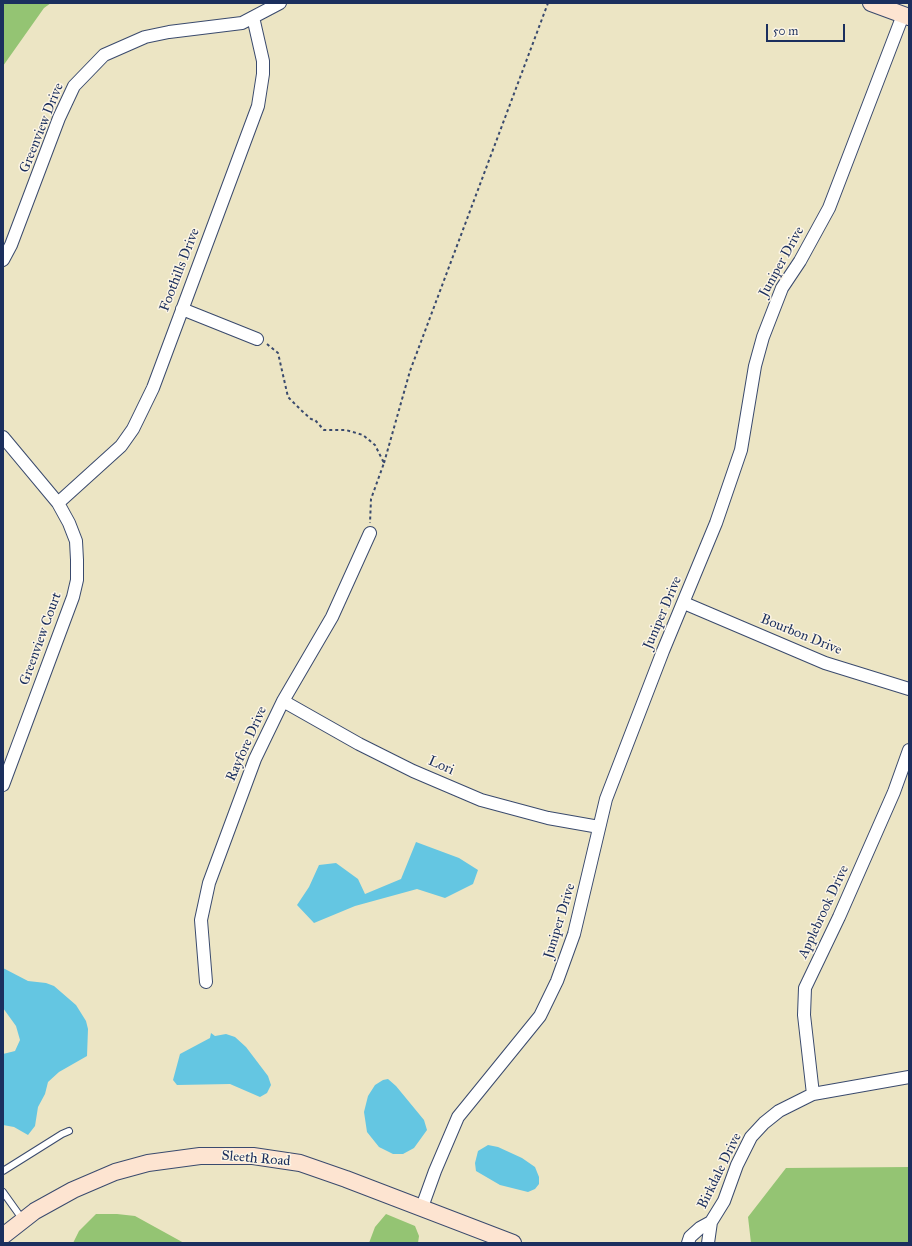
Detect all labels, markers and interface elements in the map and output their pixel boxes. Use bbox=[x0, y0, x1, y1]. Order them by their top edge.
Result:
scale bar bbox=[768, 16, 847, 42]
text: 50 m bbox=[773, 24, 798, 38]
street label: Greenview Drive bbox=[16, 81, 68, 175]
street label: Juniper Drive bbox=[756, 224, 808, 300]
street label: Foothills Drive bbox=[156, 226, 204, 314]
street label: Juniper Drive bbox=[640, 574, 686, 652]
street label: Greenview Court bbox=[16, 590, 66, 688]
street label: Bourbon Drive bbox=[758, 611, 844, 659]
street label: Rayfore Drive bbox=[223, 704, 271, 784]
street label: Lori bbox=[425, 753, 457, 779]
street label: Applebrook Drive bbox=[795, 863, 853, 961]
street label: Juniper Drive bbox=[541, 881, 579, 961]
street label: Birkdale Drive bbox=[694, 1130, 746, 1212]
street label: Sleeth Road bbox=[221, 1148, 291, 1170]

